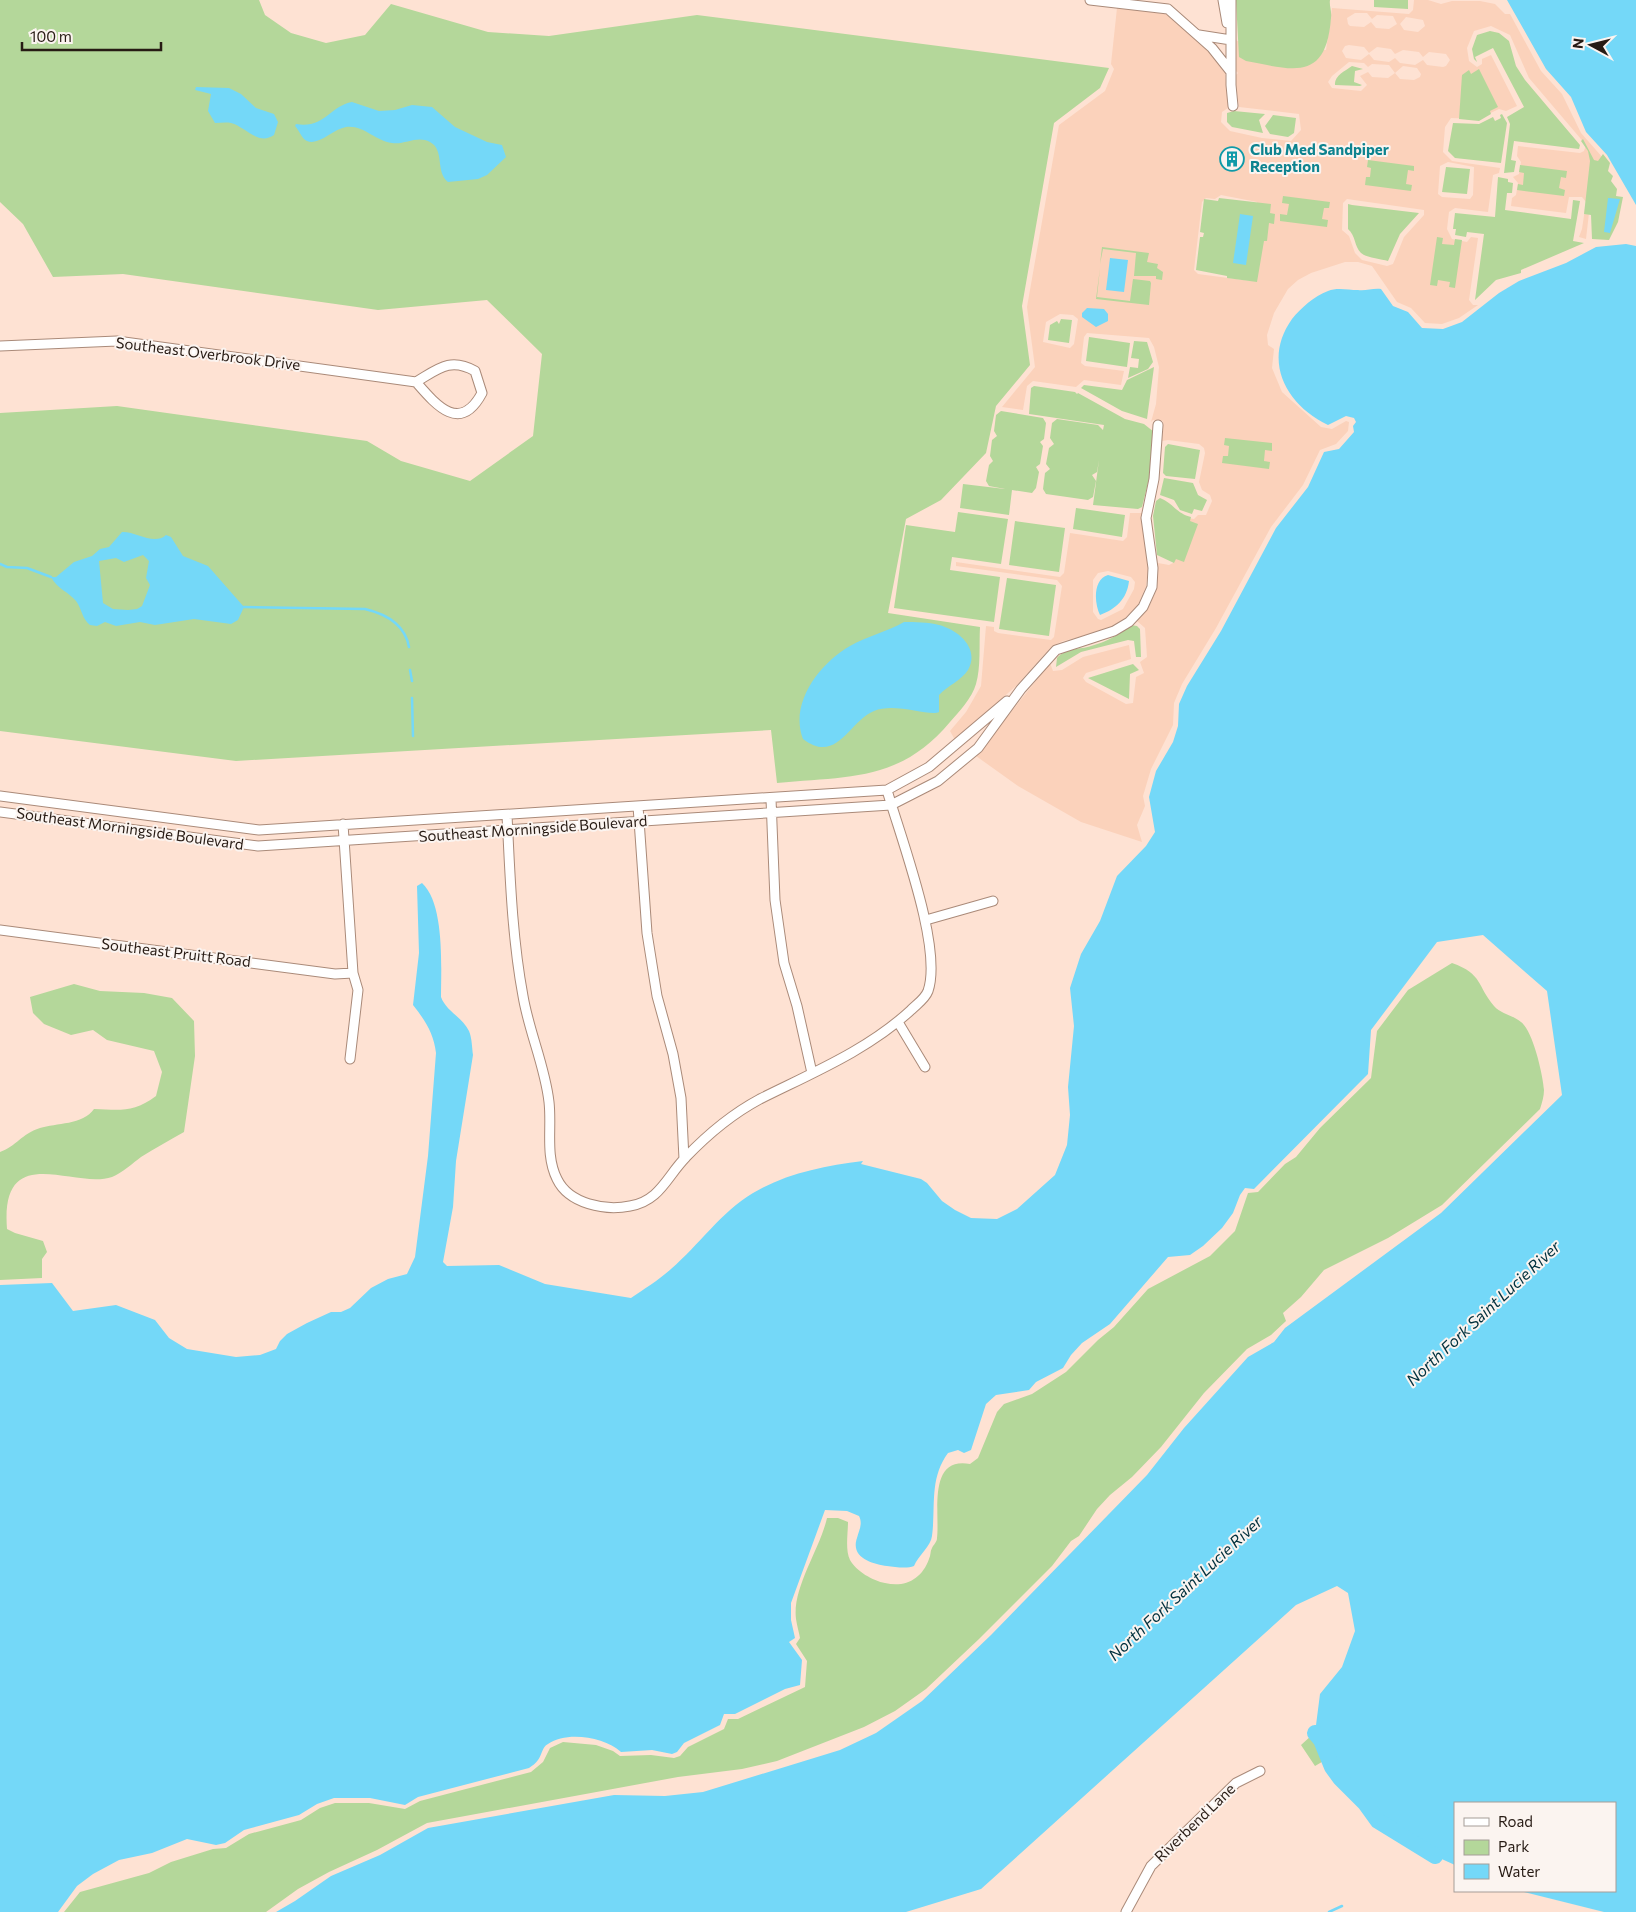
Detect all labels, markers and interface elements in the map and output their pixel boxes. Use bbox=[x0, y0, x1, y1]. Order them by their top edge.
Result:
scale bar bbox=[22, 20, 161, 52]
north arrow bbox=[1566, 20, 1616, 70]
text: 100 m bbox=[30, 27, 72, 45]
text: N bbox=[1569, 37, 1587, 50]
place label: Club Med Sandpiper Reception bbox=[1250, 140, 1389, 175]
building icon: Club Med Sandpiper Reception bbox=[1219, 146, 1245, 172]
street label: Southeast Overbrook Drive bbox=[115, 333, 302, 373]
street label: Southeast Morningside Boulevard bbox=[15, 803, 245, 853]
street label: Southeast Morningside Boulevard bbox=[418, 811, 648, 845]
street label: Southeast Pruitt Road bbox=[100, 934, 252, 970]
water label: North Fork Saint Lucie River bbox=[1402, 1236, 1564, 1389]
water label: North Fork Saint Lucie River bbox=[1104, 1511, 1266, 1664]
street label: Riverbend Lane bbox=[1150, 1779, 1238, 1865]
legend bbox=[1454, 1802, 1616, 1892]
text: Road bbox=[1498, 1812, 1533, 1830]
text: Park bbox=[1498, 1837, 1529, 1855]
text: Water bbox=[1498, 1862, 1540, 1880]

